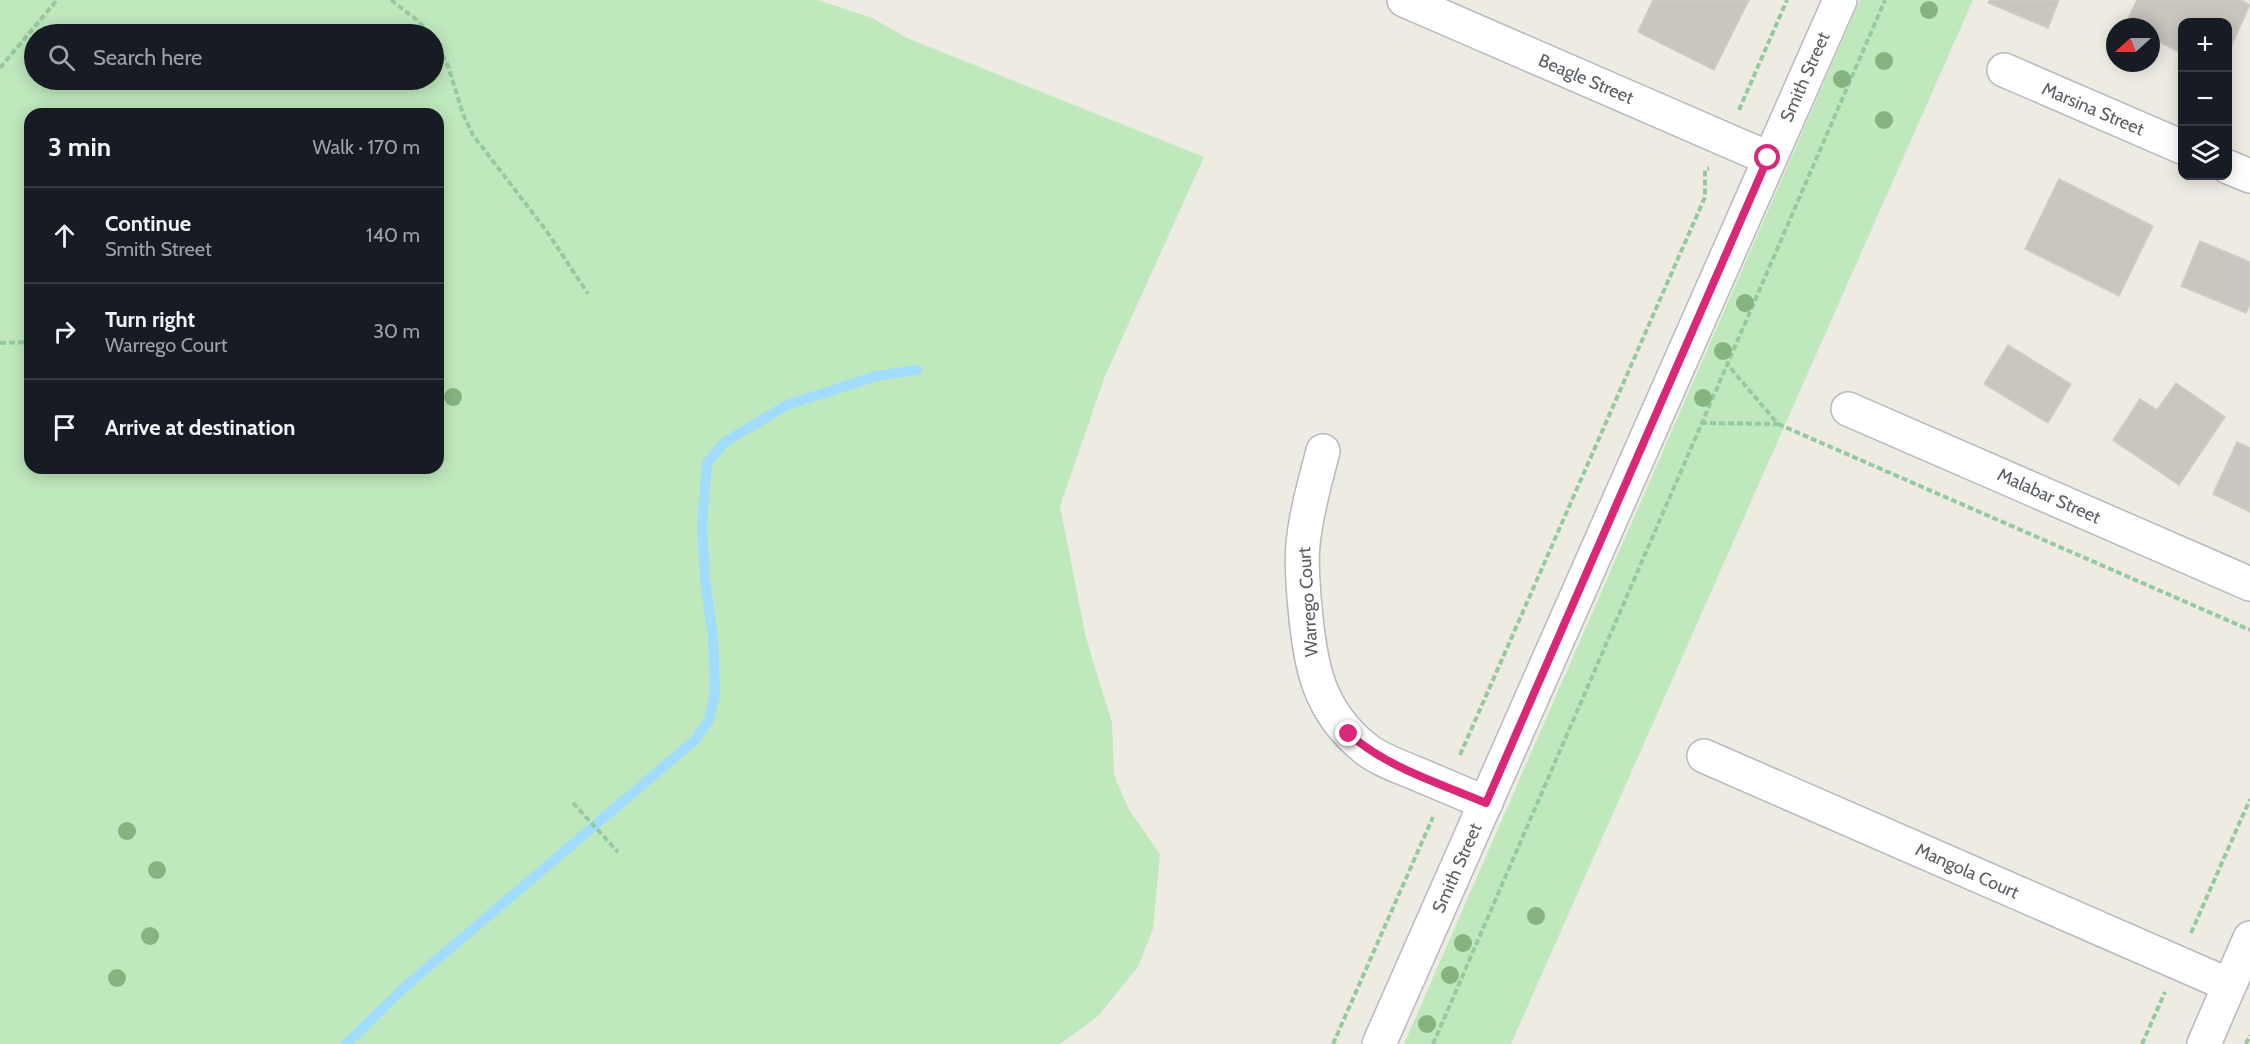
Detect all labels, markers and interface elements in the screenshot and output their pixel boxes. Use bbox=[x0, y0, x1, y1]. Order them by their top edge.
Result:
north arrow bbox=[2106, 18, 2160, 72]
map controls bbox=[2178, 18, 2232, 180]
button: + bbox=[2178, 18, 2232, 72]
search box bbox=[24, 24, 444, 90]
street label: Smith Street bbox=[1775, 29, 1835, 125]
icon: search bbox=[45, 41, 78, 74]
text: Search here bbox=[93, 44, 202, 71]
street label: Beagle Street bbox=[1535, 49, 1637, 109]
button: − bbox=[2178, 72, 2232, 126]
street label: Marsina Street bbox=[2038, 78, 2148, 140]
button: layers bbox=[2178, 126, 2232, 180]
text: 3 min bbox=[48, 131, 111, 163]
text: Walk · 170 m bbox=[312, 135, 420, 159]
route start bbox=[1754, 144, 1780, 170]
text: Continue bbox=[105, 210, 191, 237]
icon: ahead bbox=[48, 219, 81, 252]
text: 140 m bbox=[366, 223, 420, 247]
text: Smith Street bbox=[105, 237, 212, 261]
text: Turn right bbox=[105, 306, 195, 333]
icon: right bbox=[48, 315, 81, 348]
text: 30 m bbox=[373, 319, 420, 343]
text: Warrego Court bbox=[105, 333, 227, 357]
icon: arrive bbox=[48, 411, 81, 444]
text: Arrive at destination bbox=[105, 414, 295, 441]
street label: Malabar Street bbox=[1994, 463, 2104, 529]
street label: Warrego Court bbox=[1293, 546, 1323, 658]
route end bbox=[1335, 720, 1361, 746]
street label: Smith Street bbox=[1427, 820, 1487, 916]
street label: Mangola Court bbox=[1912, 838, 2022, 904]

